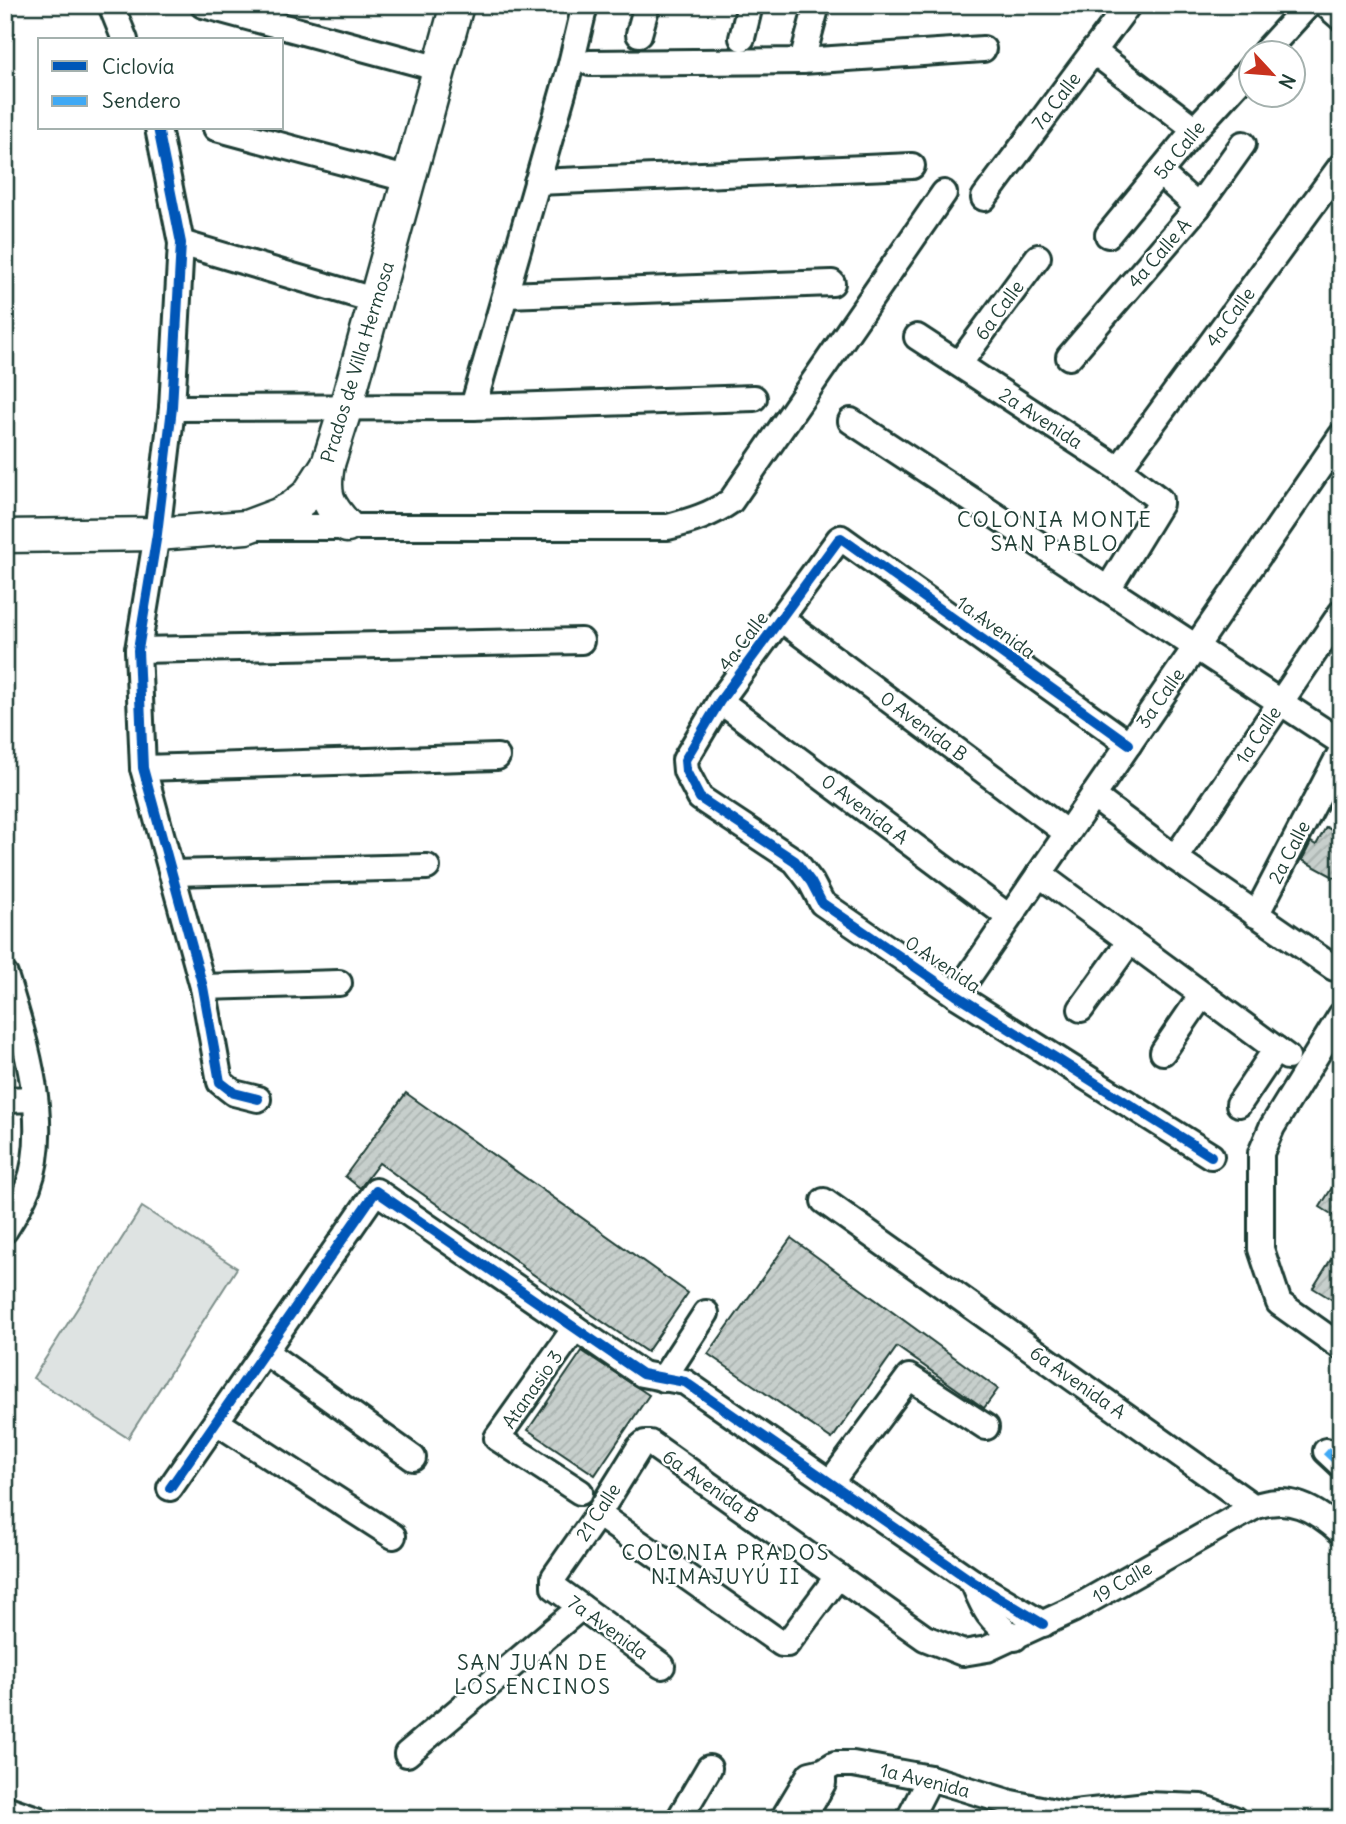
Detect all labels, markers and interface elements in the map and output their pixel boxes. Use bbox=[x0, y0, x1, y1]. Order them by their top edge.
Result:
legend bbox=[38, 38, 284, 130]
north arrow bbox=[1238, 38, 1308, 108]
text: Ciclovía bbox=[102, 53, 175, 80]
street label: 7a Calle bbox=[1026, 67, 1086, 135]
text: N bbox=[1274, 70, 1301, 93]
text: Sendero bbox=[102, 87, 181, 114]
street label: 5a Calle bbox=[1148, 116, 1210, 184]
street label: 4a Calle A bbox=[1122, 213, 1196, 293]
street label: Prados de Villa Hermosa bbox=[315, 258, 399, 465]
street label: 6a Calle bbox=[969, 275, 1029, 345]
street label: 4a Calle bbox=[1200, 282, 1260, 352]
street label: 2a Avenida bbox=[995, 382, 1087, 454]
district label: COLONIA MONTE SAN PABLO bbox=[957, 506, 1153, 557]
street label: 1a Avenida bbox=[952, 590, 1040, 664]
street label: 4a Calle bbox=[713, 606, 773, 676]
street label: 3a Calle bbox=[1131, 663, 1189, 733]
street label: 0 Avenida B bbox=[876, 685, 972, 767]
street label: 1a Calle bbox=[1230, 701, 1286, 769]
street label: 0 Avenida A bbox=[817, 769, 913, 849]
street label: 2a Calle bbox=[1263, 816, 1315, 888]
street label: 0 Avenida bbox=[901, 930, 985, 998]
street label: 6a Avenida A bbox=[1025, 1340, 1131, 1424]
street label: Atanasio 3 bbox=[496, 1345, 568, 1433]
street label: 6a Avenida B bbox=[658, 1444, 764, 1528]
street label: 21 Calle bbox=[570, 1478, 626, 1546]
district label: COLONIA PRADOS NIMAJUYÚ II bbox=[622, 1539, 830, 1590]
street label: 19 Calle bbox=[1088, 1555, 1156, 1609]
street label: 7a Avenida bbox=[563, 1590, 653, 1664]
district label: SAN JUAN DE LOS ENCINOS bbox=[454, 1649, 612, 1700]
street label: 1a Avenida bbox=[878, 1757, 973, 1803]

